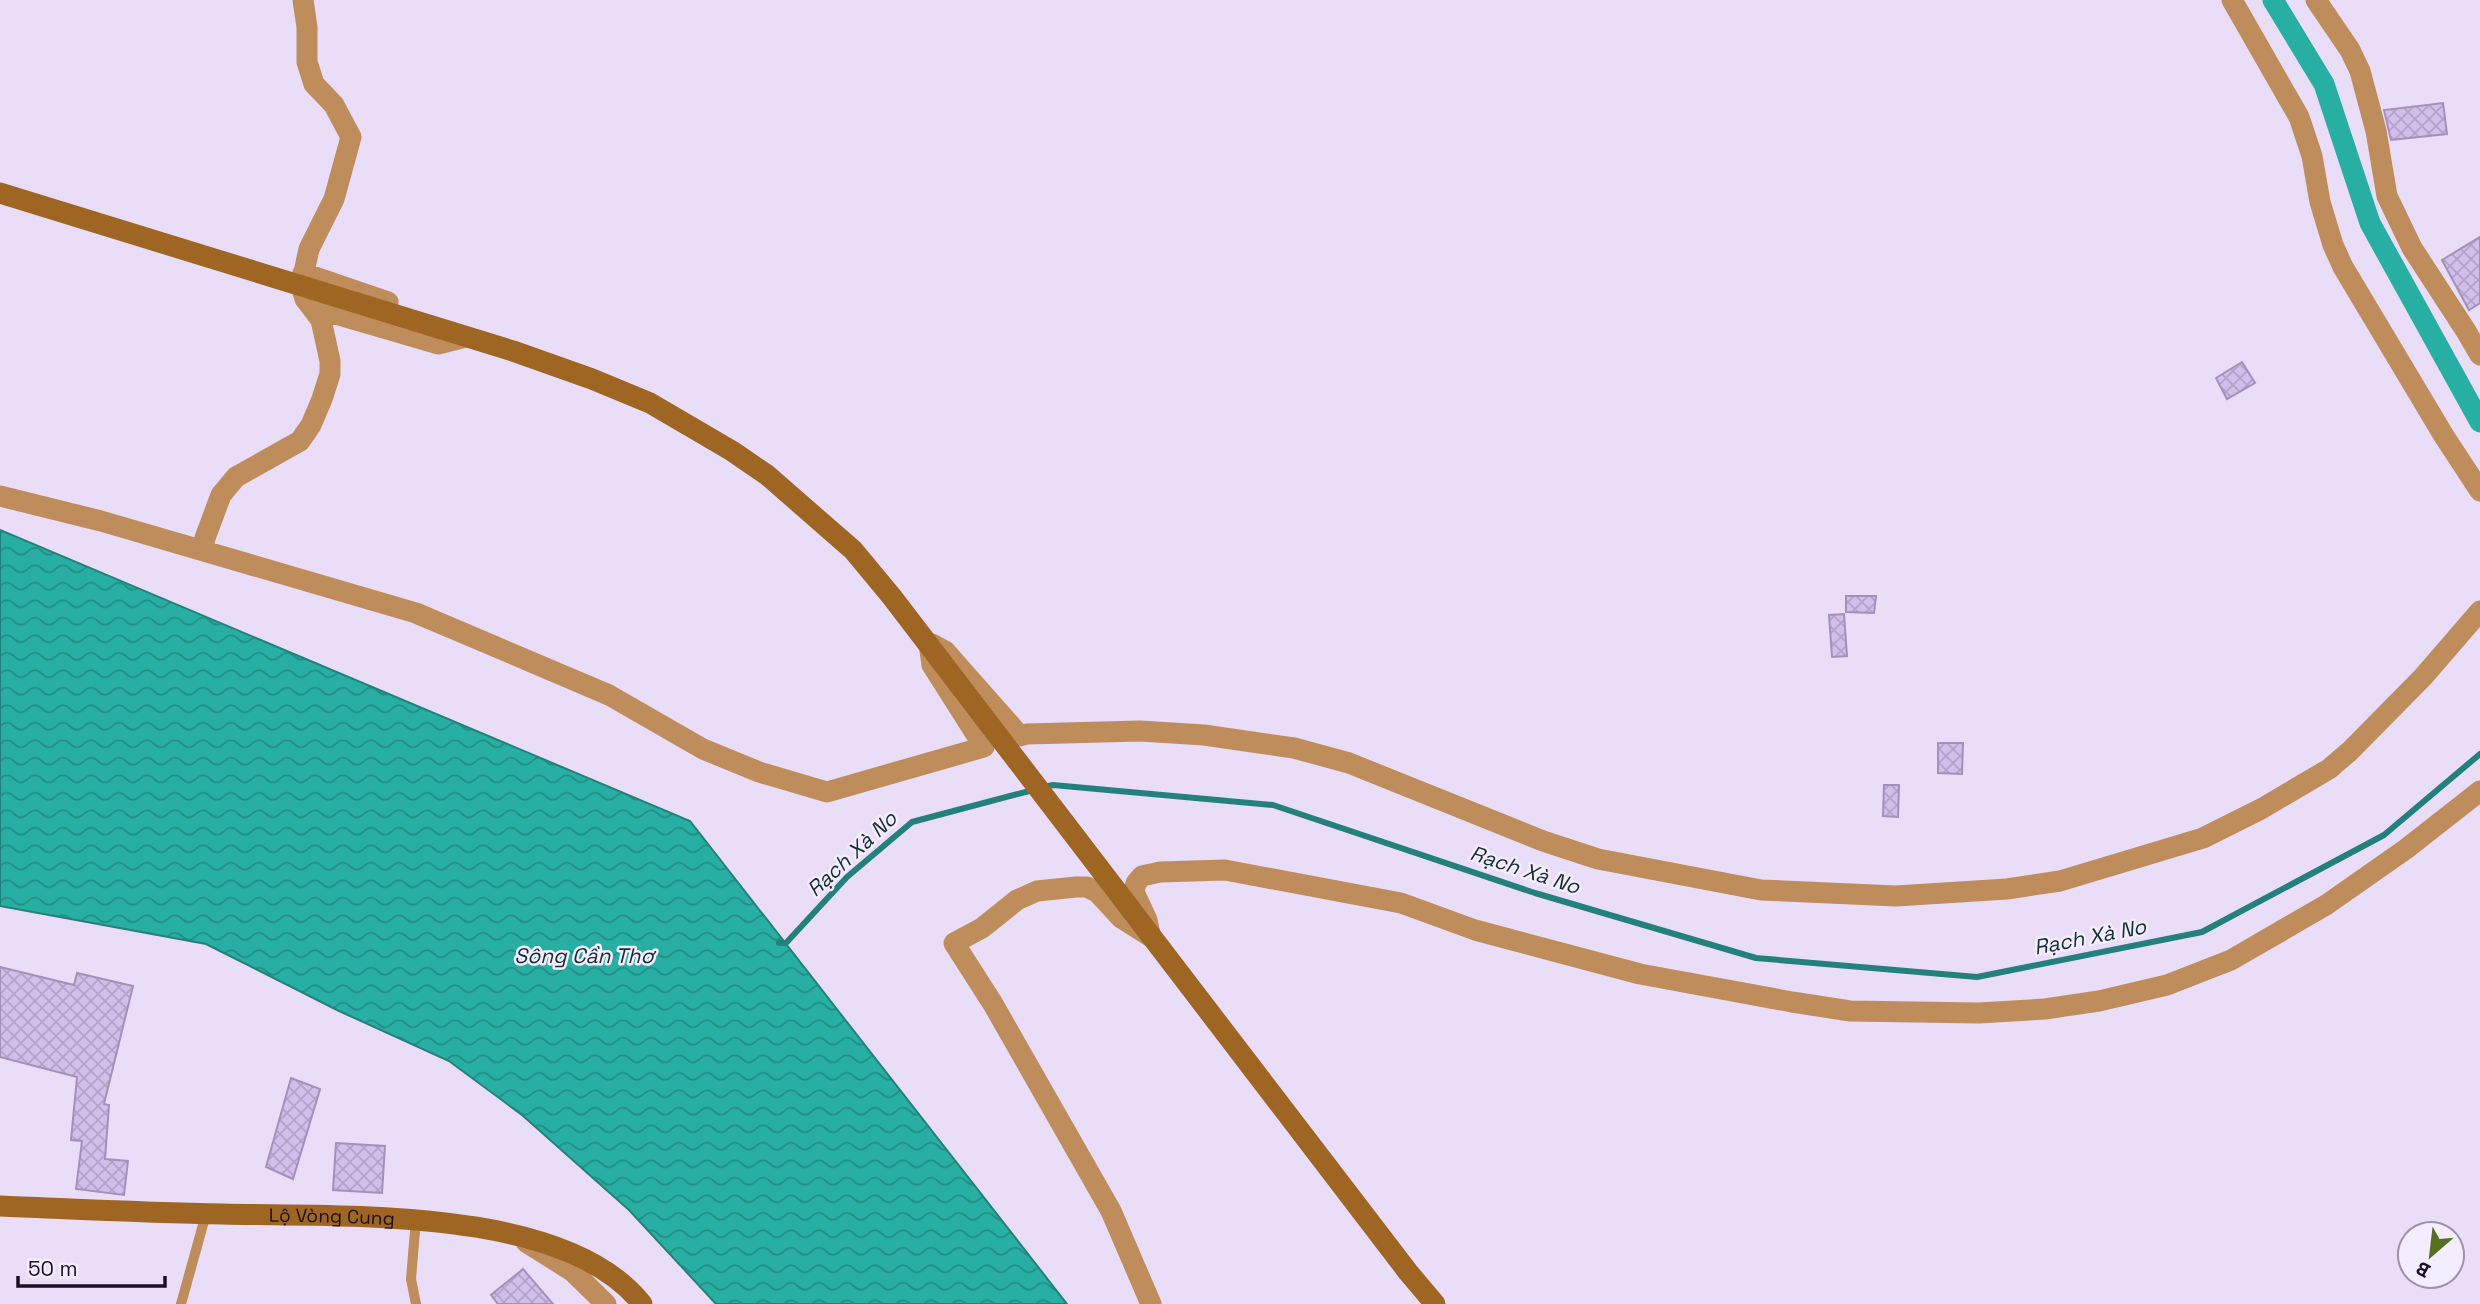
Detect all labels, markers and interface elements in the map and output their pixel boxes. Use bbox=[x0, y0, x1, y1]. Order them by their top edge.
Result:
water label: Rạch Xà No bbox=[801, 804, 903, 902]
water label: Rạch Xà No bbox=[1467, 839, 1584, 900]
water label: Rạch Xà No bbox=[2032, 912, 2149, 961]
water label: Sông Cần Thơ bbox=[514, 942, 656, 969]
street label: Lộ Vòng Cung bbox=[269, 1203, 395, 1231]
north arrow bbox=[2396, 1220, 2466, 1290]
scale bar bbox=[18, 1244, 164, 1288]
text: 50 m bbox=[28, 1255, 78, 1282]
text: B bbox=[2412, 1256, 2435, 1284]

